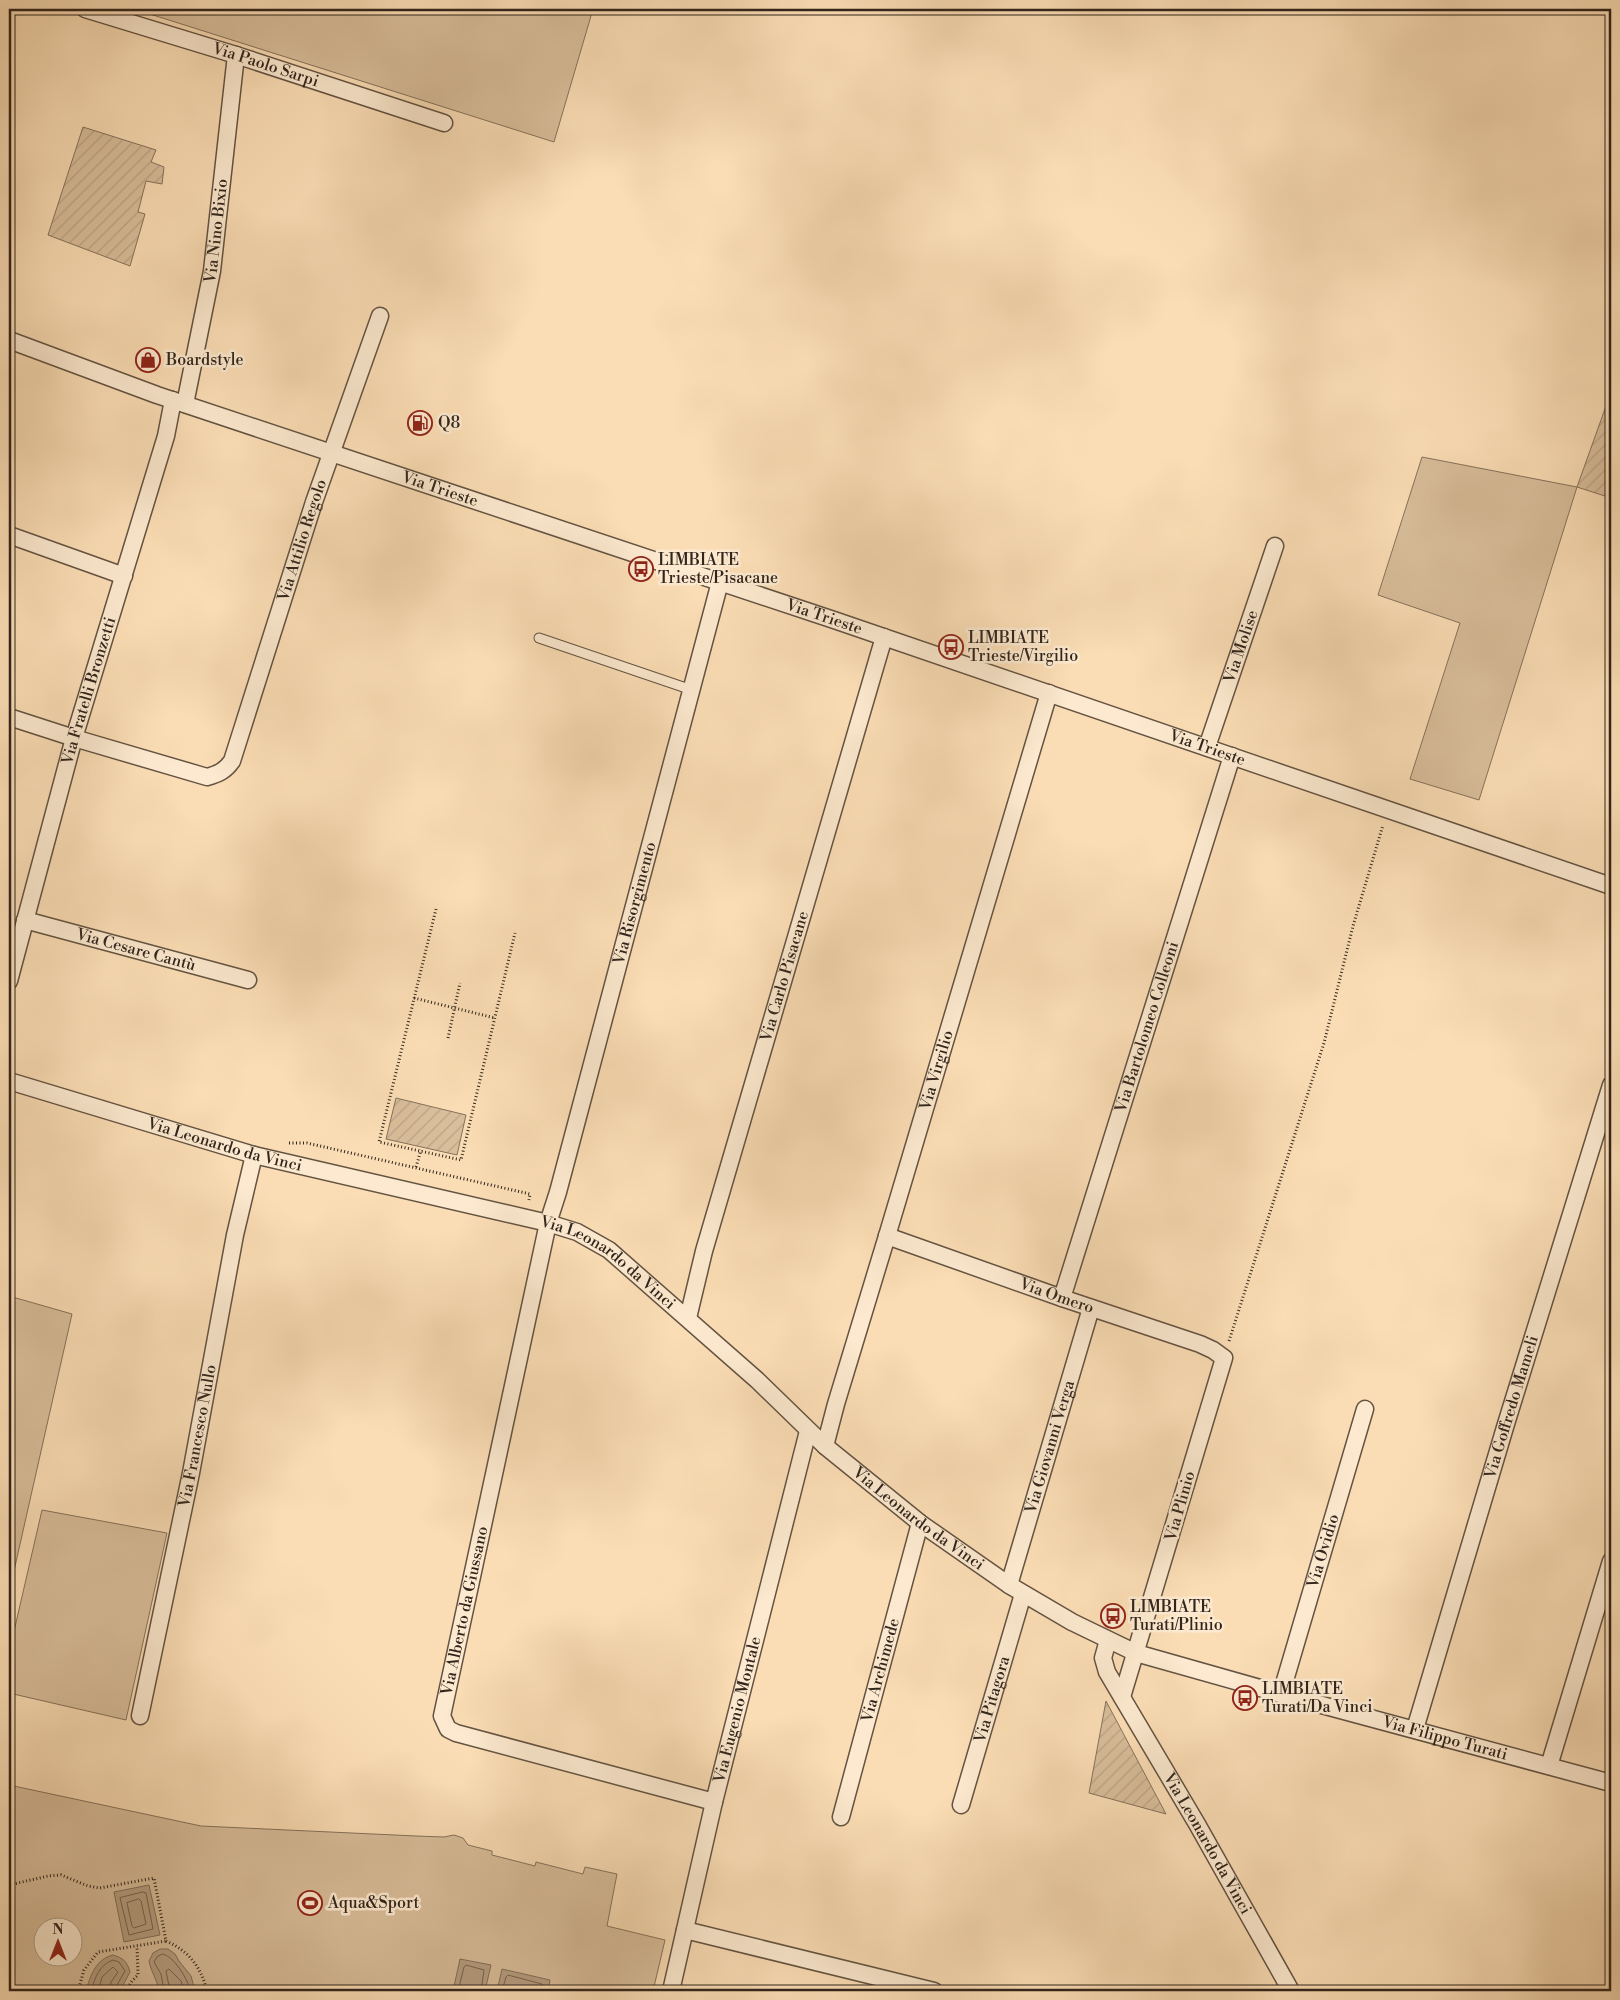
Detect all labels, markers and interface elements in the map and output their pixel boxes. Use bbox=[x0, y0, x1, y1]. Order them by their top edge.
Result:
street label: Via Paolo Sarpi bbox=[209, 38, 321, 91]
street label: Via Nino Bixio bbox=[200, 178, 232, 286]
shop icon: Boardstyle bbox=[135, 347, 161, 373]
place label: Boardstyle bbox=[165, 350, 244, 370]
fuel station icon: Q8 bbox=[407, 410, 433, 436]
place label: Q8 bbox=[438, 413, 461, 433]
street label: Via Trieste bbox=[398, 467, 481, 511]
street label: Via Attilio Regolo bbox=[273, 476, 331, 605]
place label: LIMBIATE Trieste/Pisacane bbox=[658, 550, 778, 588]
bus stop icon: LIMBIATE Trieste/Pisacane bbox=[628, 556, 654, 582]
street label: Via Trieste bbox=[783, 594, 865, 639]
street label: Via Molise bbox=[1219, 608, 1263, 687]
street label: Via Fratelli Bronzetti bbox=[57, 615, 120, 768]
place label: LIMBIATE Trieste/Virgilio bbox=[968, 628, 1078, 666]
bus stop icon: LIMBIATE Trieste/Virgilio bbox=[938, 634, 964, 660]
street label: Via Trieste bbox=[1166, 725, 1248, 770]
street label: Via Risorgimento bbox=[609, 840, 661, 968]
street label: Via Carlo Pisacane bbox=[756, 909, 813, 1045]
street label: Via Cesare Cantù bbox=[73, 924, 198, 976]
street label: Via Bartolomeo Colleoni bbox=[1111, 939, 1183, 1116]
street label: Via Virgilio bbox=[915, 1028, 958, 1114]
street label: Via Leonardo da Vinci bbox=[144, 1113, 304, 1176]
street label: Via Leonardo da Vinci bbox=[537, 1211, 680, 1314]
street label: Via Omero bbox=[1016, 1273, 1097, 1318]
street label: Via Goffredo Mameli bbox=[1480, 1333, 1543, 1482]
street label: Via Francesco Nullo bbox=[174, 1363, 221, 1510]
street label: Via Giovanni Verga bbox=[1020, 1377, 1079, 1517]
street label: Via Leonardo da Vinci bbox=[848, 1462, 988, 1575]
street label: Via Plinio bbox=[1160, 1469, 1200, 1544]
street label: Via Ovidio bbox=[1302, 1512, 1344, 1591]
street label: Via Alberto da Giussano bbox=[436, 1524, 493, 1698]
place label: LIMBIATE Turati/Plinio bbox=[1130, 1597, 1223, 1635]
bus stop icon: LIMBIATE Turati/Plinio bbox=[1100, 1603, 1126, 1629]
street label: Via Archimede bbox=[857, 1616, 904, 1725]
street label: Via Eugenio Montale bbox=[709, 1634, 766, 1786]
street label: Via Pitagora bbox=[970, 1653, 1014, 1746]
place label: LIMBIATE Turati/Da Vinci bbox=[1262, 1679, 1373, 1717]
bus stop icon: LIMBIATE Turati/Da Vinci bbox=[1232, 1685, 1258, 1711]
street label: Via Filippo Turati bbox=[1379, 1712, 1510, 1765]
street label: Via Leonardo da Vinci bbox=[1158, 1768, 1256, 1918]
sports icon: Aqua&Sport bbox=[297, 1890, 323, 1916]
place label: Aqua&Sport bbox=[327, 1893, 419, 1913]
north arrow bbox=[32, 1918, 82, 1968]
text: N bbox=[52, 1921, 64, 1939]

